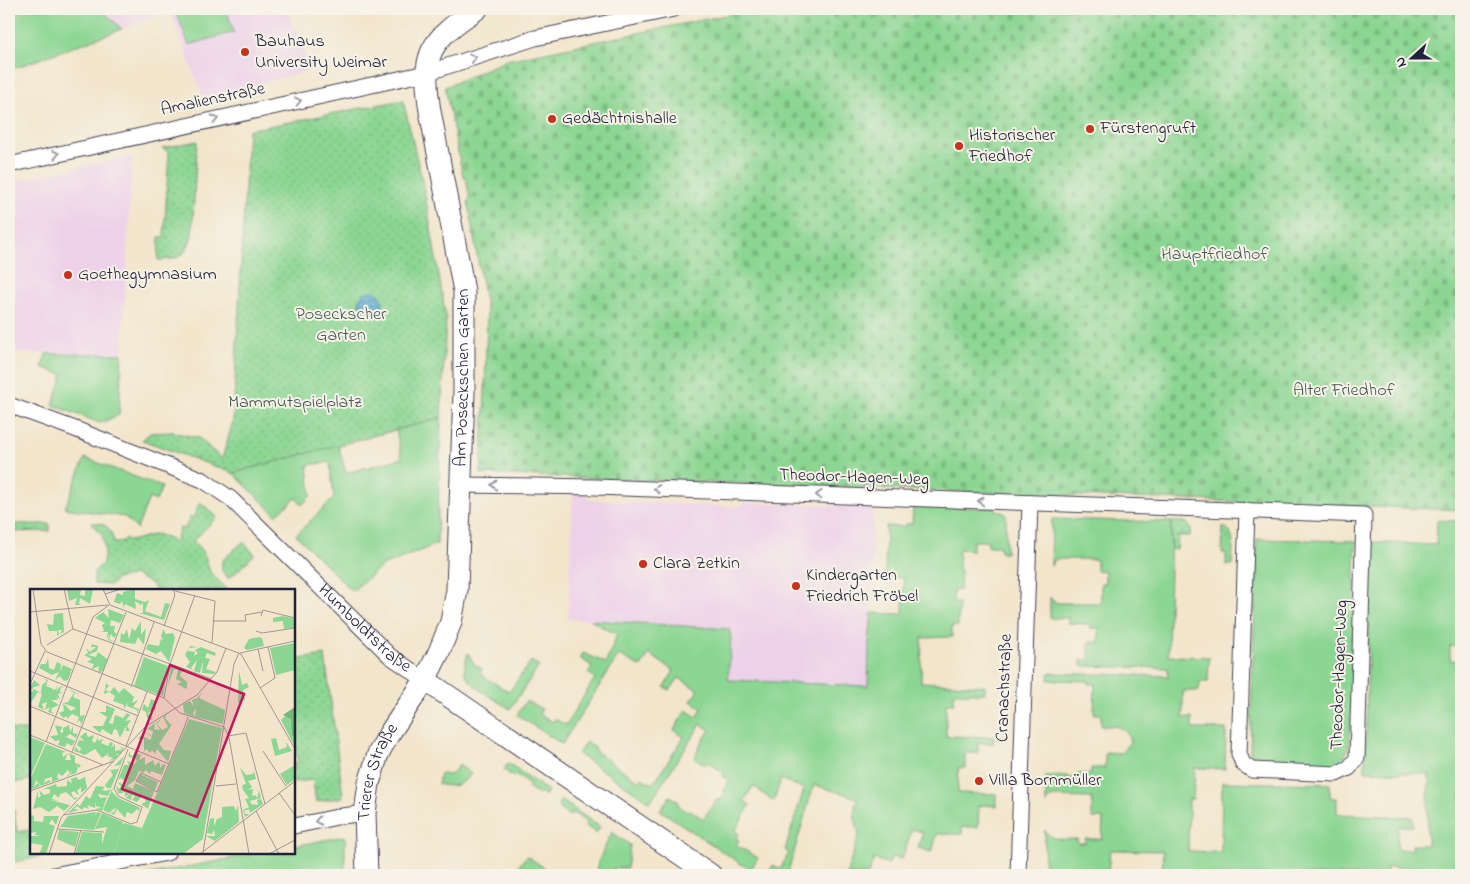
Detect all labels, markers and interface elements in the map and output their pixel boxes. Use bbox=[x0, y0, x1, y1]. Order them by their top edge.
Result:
place label: Bauhaus University Weimar bbox=[254, 29, 388, 76]
north arrow bbox=[1388, 32, 1438, 82]
marker: Bauhaus University Weimar bbox=[239, 46, 251, 58]
one-way arrow bbox=[468, 54, 476, 64]
text: N bbox=[1390, 54, 1413, 70]
street label: Amalienstraße bbox=[158, 76, 268, 124]
one-way arrow bbox=[294, 96, 303, 107]
place label: Gedächtnishalle bbox=[562, 106, 678, 132]
marker: Gedächtnishalle bbox=[546, 113, 558, 125]
one-way arrow bbox=[211, 114, 219, 125]
place label: Fürstengruft bbox=[1099, 116, 1196, 143]
place label: Historischer Friedhof bbox=[968, 123, 1056, 170]
marker: Fürstengruft bbox=[1084, 123, 1096, 135]
marker: Historischer Friedhof bbox=[953, 140, 965, 152]
one-way arrow bbox=[52, 150, 61, 160]
park label: Hauptfriedhof bbox=[1161, 242, 1269, 268]
place label: Goethegymnasium bbox=[78, 262, 217, 289]
marker: Goethegymnasium bbox=[62, 269, 74, 281]
street label: Am Poseckschen Garten bbox=[448, 288, 477, 467]
park label: Poseckscher Garten bbox=[295, 302, 387, 349]
park label: Alter Friedhof bbox=[1293, 378, 1396, 404]
park label: Mammutspielplatz bbox=[228, 390, 362, 416]
street label: Theodor-Hagen-Weg bbox=[778, 462, 930, 495]
one-way arrow bbox=[490, 480, 498, 490]
one-way arrow bbox=[652, 484, 660, 495]
one-way arrow bbox=[815, 490, 823, 501]
one-way arrow bbox=[977, 496, 985, 506]
place label: Clara Zetkin bbox=[653, 551, 740, 577]
marker: Clara Zetkin bbox=[637, 558, 649, 570]
place label: Kindergarten Friedrich Fröbel bbox=[805, 563, 918, 610]
street label: Humboldtstraße bbox=[312, 578, 417, 680]
marker: Kindergarten Friedrich Fröbel bbox=[790, 580, 802, 592]
inset map bbox=[30, 589, 295, 854]
street label: Theodor-Hagen-Weg bbox=[1324, 599, 1357, 751]
street label: Cranachstraße bbox=[990, 632, 1020, 743]
street label: Trierer Straße bbox=[352, 717, 406, 821]
place label: Villa Bornmüller bbox=[988, 768, 1102, 794]
marker: Villa Bornmüller bbox=[973, 775, 985, 787]
one-way arrow bbox=[313, 816, 322, 826]

